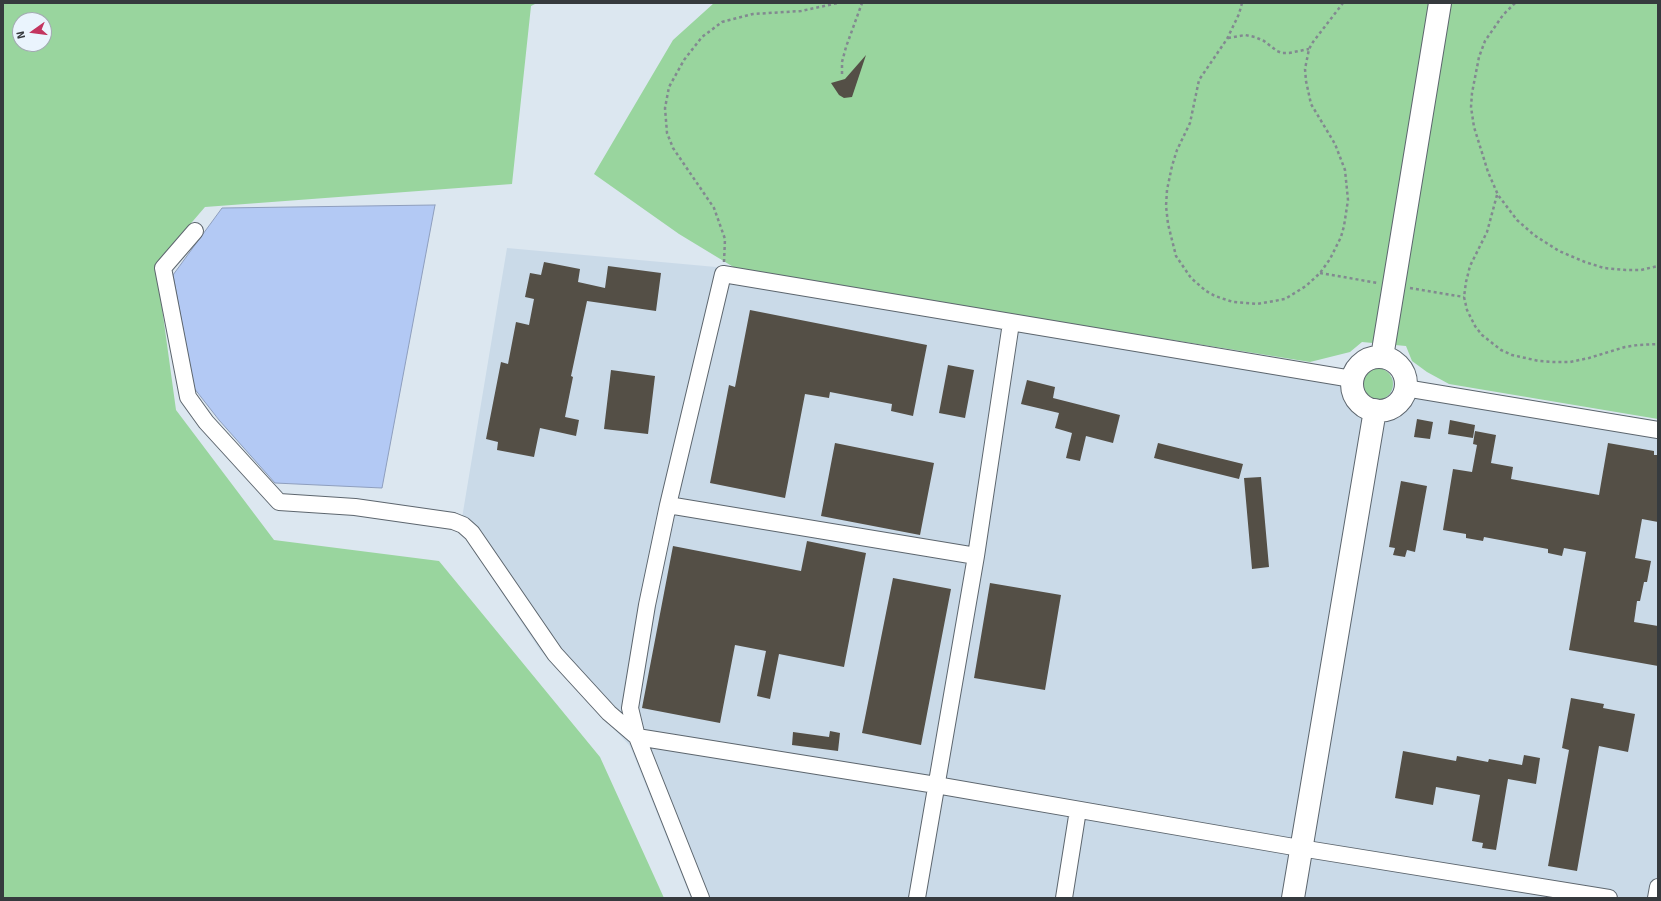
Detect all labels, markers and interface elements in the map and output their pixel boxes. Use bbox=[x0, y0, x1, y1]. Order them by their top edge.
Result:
north arrow bbox=[12, 12, 52, 52]
text: N bbox=[14, 29, 28, 40]

